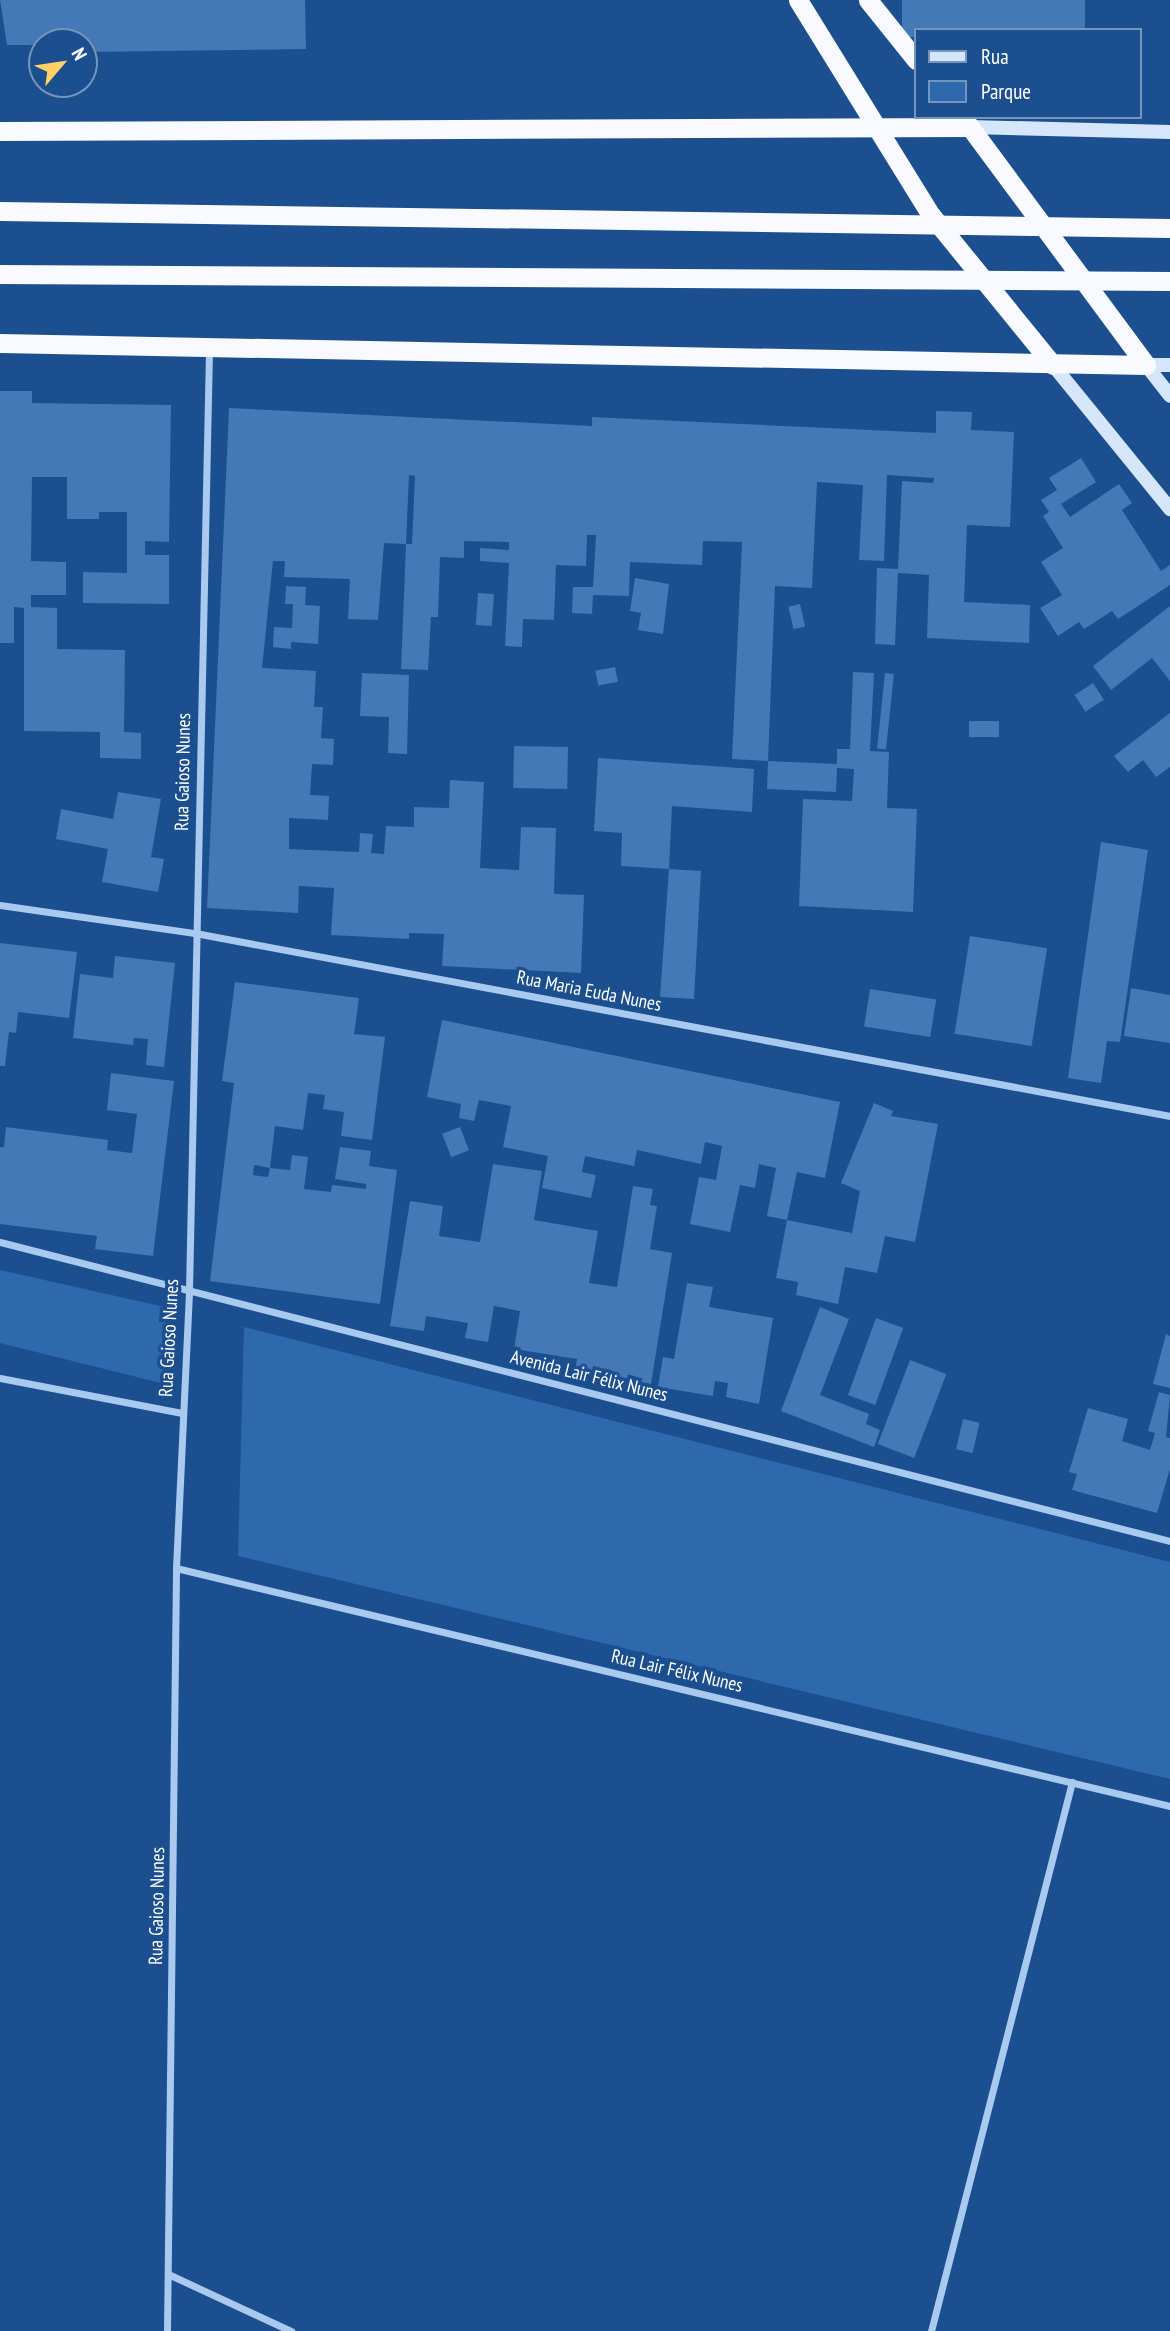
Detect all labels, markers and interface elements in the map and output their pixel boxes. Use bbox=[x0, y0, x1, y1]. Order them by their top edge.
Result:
north arrow bbox=[28, 28, 98, 98]
legend bbox=[914, 28, 1142, 119]
text: N bbox=[67, 43, 93, 64]
text: Rua bbox=[981, 43, 1009, 70]
text: Parque bbox=[981, 78, 1031, 105]
street label: Rua Gaioso Nunes bbox=[171, 713, 195, 831]
street label: Rua Maria Euda Nunes bbox=[515, 966, 663, 1016]
street label: Rua Gaioso Nunes bbox=[155, 1278, 183, 1398]
street label: Avenida Lair Félix Nunes bbox=[508, 1345, 670, 1407]
street label: Rua Lair Félix Nunes bbox=[609, 1645, 745, 1697]
street label: Rua Gaioso Nunes bbox=[145, 1847, 169, 1965]

